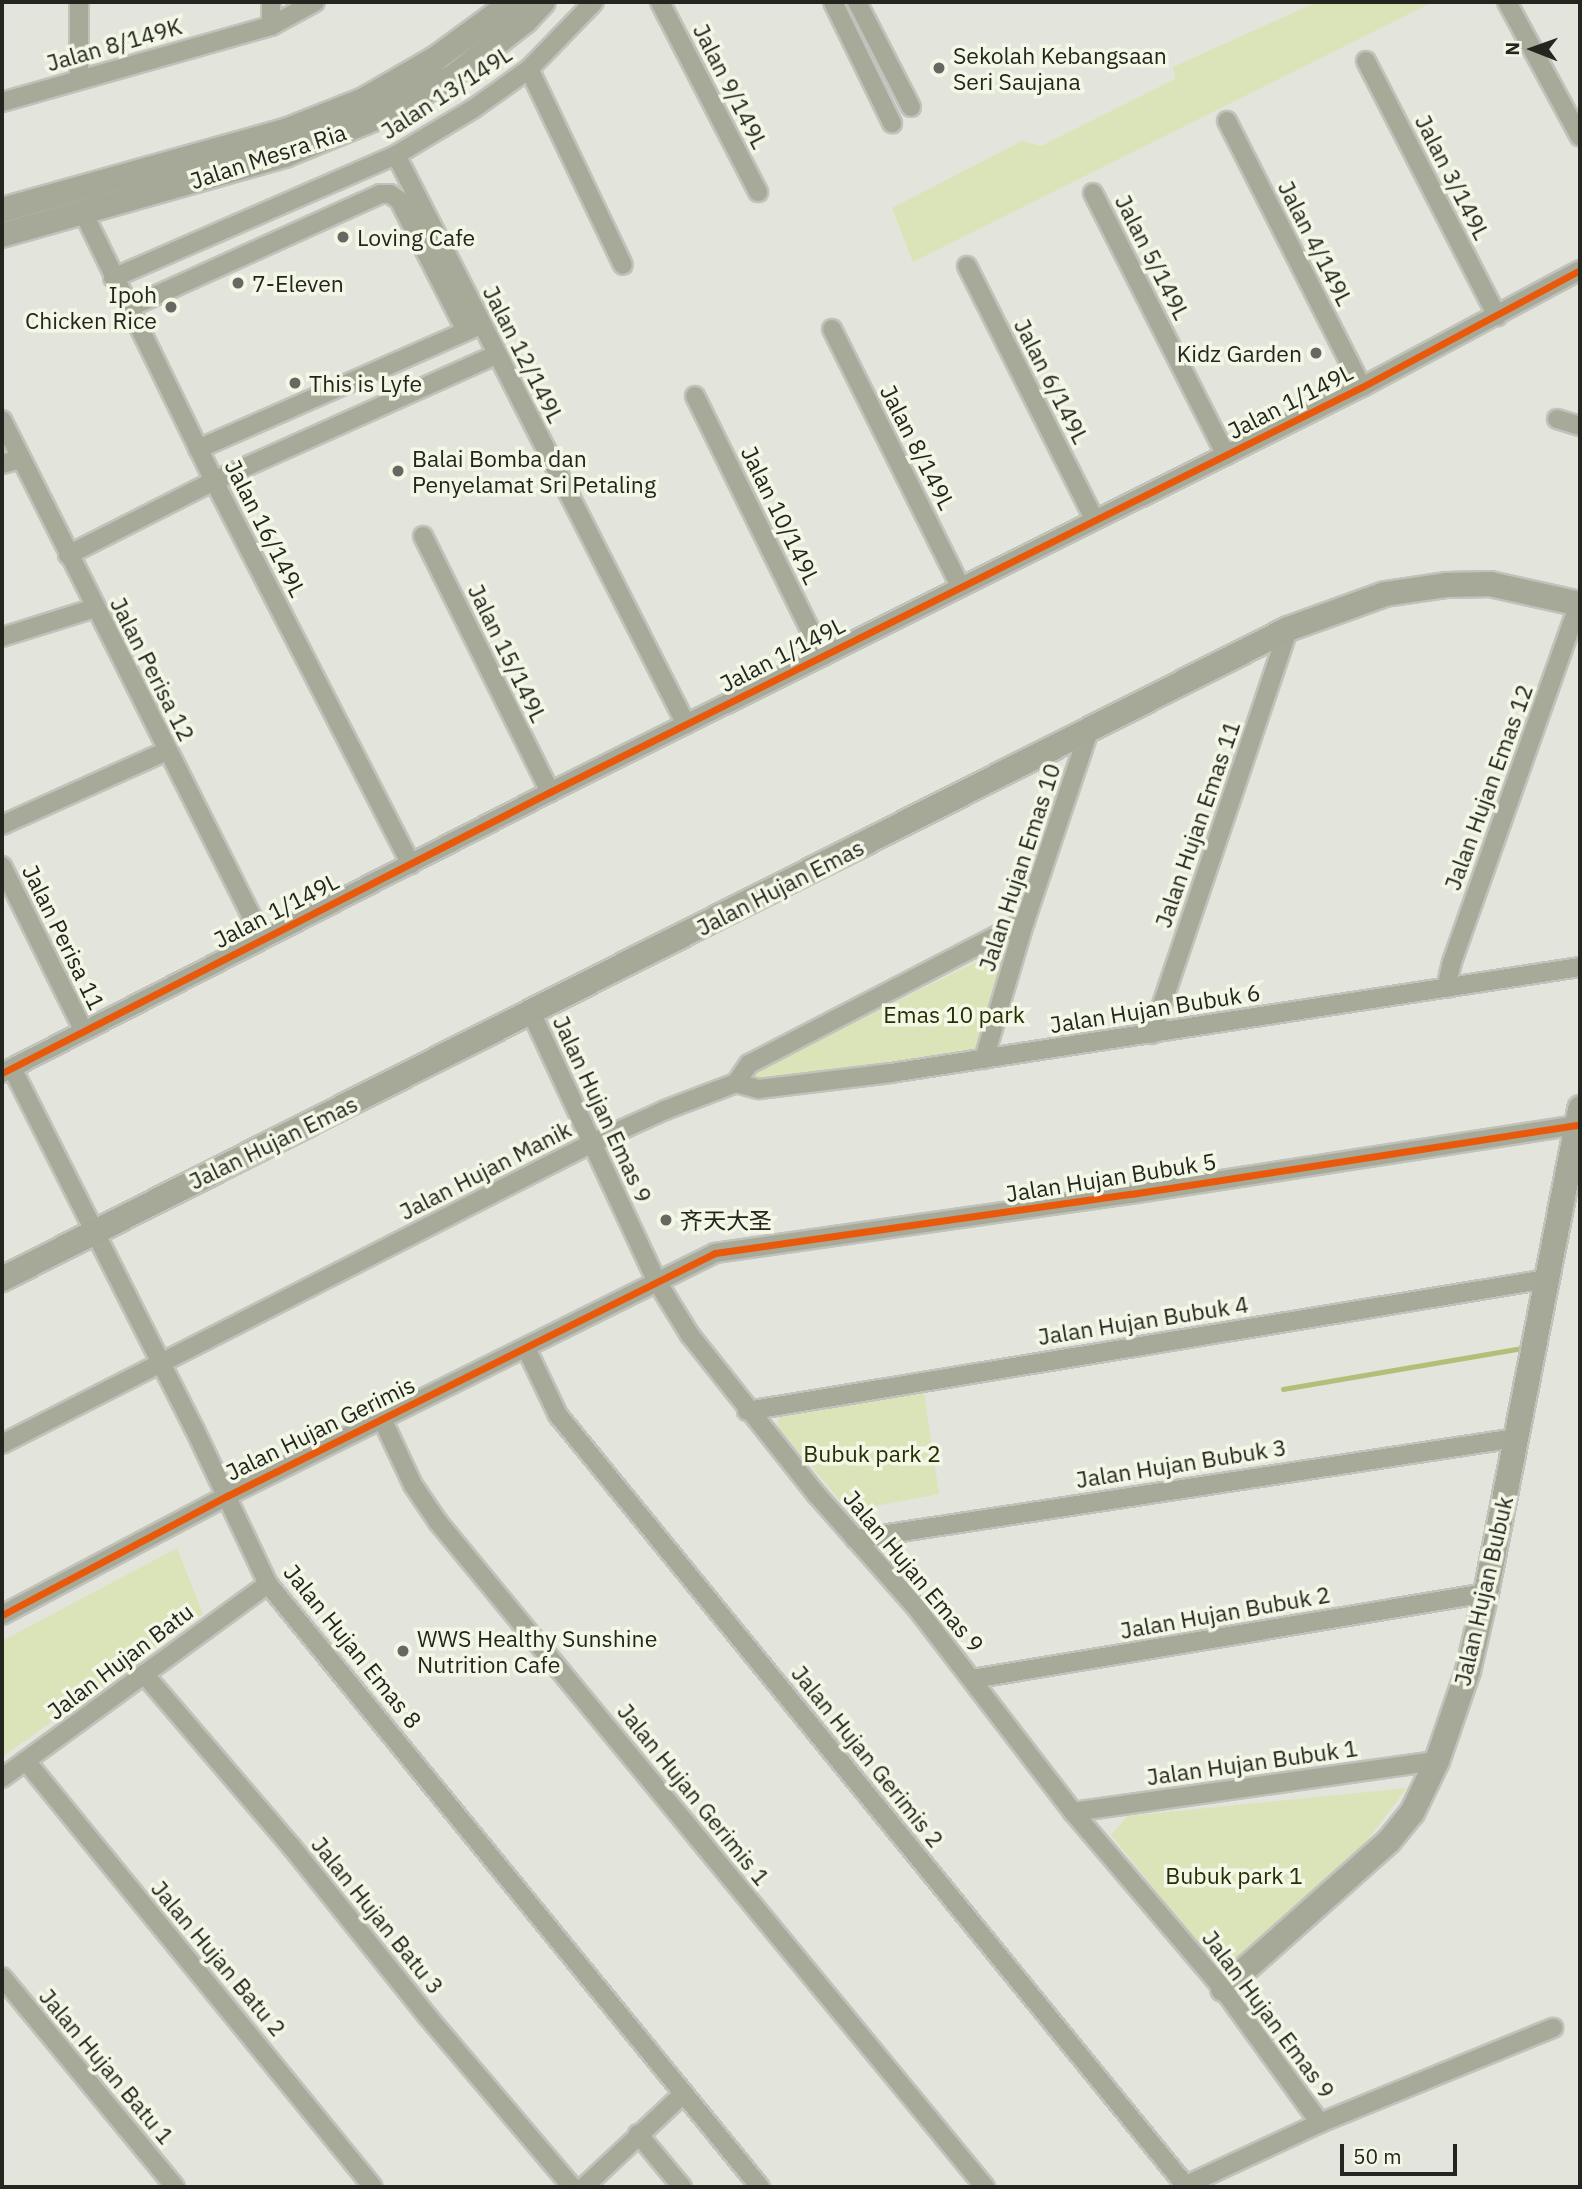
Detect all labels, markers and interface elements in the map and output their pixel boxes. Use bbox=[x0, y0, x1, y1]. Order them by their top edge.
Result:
street label: Jalan 8/149K bbox=[43, 11, 185, 77]
north arrow bbox=[1498, 14, 1568, 84]
street label: Jalan 9/149L bbox=[688, 19, 774, 153]
street label: Jalan 13/149L bbox=[375, 39, 517, 145]
place label: Sekolah Kebangsaan Seri Saujana bbox=[953, 41, 1167, 95]
text: N bbox=[1500, 42, 1524, 56]
marker: Sekolah Kebangsaan Seri Saujana bbox=[931, 60, 947, 76]
street label: Jalan 3/149L bbox=[1410, 110, 1496, 244]
street label: Jalan Mesra Ria bbox=[187, 118, 349, 194]
street label: Jalan 4/149L bbox=[1273, 176, 1359, 310]
street label: Jalan 5/149L bbox=[1110, 190, 1196, 324]
place label: Loving Cafe bbox=[357, 223, 475, 251]
marker: Loving Cafe bbox=[335, 229, 351, 245]
place label: 7-Eleven bbox=[252, 269, 344, 297]
marker: 7-Eleven bbox=[230, 275, 246, 291]
place label: Ipoh Chicken Rice bbox=[25, 280, 157, 334]
street label: Jalan 12/149L bbox=[478, 281, 570, 427]
marker: Ipoh Chicken Rice bbox=[163, 299, 179, 315]
street label: Jalan 6/149L bbox=[1009, 314, 1095, 448]
place label: Kidz Garden bbox=[1177, 339, 1302, 367]
marker: Kidz Garden bbox=[1308, 345, 1324, 361]
street label: Jalan 1/149L bbox=[1223, 358, 1357, 444]
place label: This is Lyfe bbox=[309, 369, 422, 397]
marker: This is Lyfe bbox=[287, 375, 303, 391]
street label: Jalan 8/149L bbox=[875, 380, 961, 514]
street label: Jalan 10/149L bbox=[736, 441, 826, 589]
place label: Balai Bomba dan Penyelamat Sri Petaling bbox=[412, 444, 656, 498]
street label: Jalan 16/149L bbox=[220, 455, 312, 601]
marker: Balai Bomba dan Penyelamat Sri Petaling bbox=[390, 463, 406, 479]
street label: Jalan 15/149L bbox=[463, 579, 553, 727]
street label: Jalan Perisa 12 bbox=[105, 592, 201, 746]
street label: Jalan 1/149L bbox=[715, 611, 849, 697]
street label: Jalan Hujan Emas 12 bbox=[1438, 680, 1538, 894]
street label: Jalan Hujan Emas 11 bbox=[1149, 717, 1245, 931]
street label: Jalan Hujan Emas 10 bbox=[972, 760, 1066, 974]
street label: Jalan Hujan Emas bbox=[692, 833, 868, 941]
street label: Jalan Perisa 11 bbox=[17, 860, 111, 1014]
street label: Jalan 1/149L bbox=[209, 867, 343, 953]
street label: Jalan Hujan Bubuk 6 bbox=[1048, 978, 1262, 1038]
park label: Emas 10 park bbox=[883, 1000, 1025, 1028]
street label: Jalan Hujan Emas 9 bbox=[548, 1011, 658, 1207]
street label: Jalan Hujan Emas bbox=[184, 1089, 362, 1195]
street label: Jalan Hujan Manik bbox=[395, 1115, 575, 1225]
street label: Jalan Hujan Bubuk 5 bbox=[1004, 1147, 1218, 1207]
place label: 齐天大圣 bbox=[680, 1206, 772, 1234]
marker: 齐天大圣 bbox=[658, 1212, 674, 1228]
street label: Jalan Hujan Bubuk 4 bbox=[1036, 1290, 1250, 1350]
street label: Jalan Hujan Gerimis bbox=[221, 1370, 419, 1486]
street label: Jalan Hujan Bubuk 3 bbox=[1074, 1433, 1288, 1493]
park label: Bubuk park 2 bbox=[803, 1439, 941, 1467]
street label: Jalan Hujan Emas 9 bbox=[838, 1484, 990, 1658]
street label: Jalan Hujan Bubuk bbox=[1448, 1494, 1518, 1688]
street label: Jalan Hujan Emas 8 bbox=[278, 1558, 428, 1734]
street label: Jalan Hujan Bubuk 2 bbox=[1118, 1580, 1332, 1644]
street label: Jalan Hujan Batu bbox=[42, 1597, 198, 1725]
place label: WWS Healthy Sunshine Nutrition Cafe bbox=[417, 1624, 657, 1678]
marker: WWS Healthy Sunshine Nutrition Cafe bbox=[395, 1643, 411, 1659]
street label: Jalan Hujan Gerimis 2 bbox=[786, 1660, 950, 1852]
street label: Jalan Hujan Gerimis 1 bbox=[612, 1698, 776, 1890]
street label: Jalan Hujan Bubuk 1 bbox=[1145, 1734, 1359, 1790]
street label: Jalan Hujan Batu 3 bbox=[306, 1831, 450, 1999]
park label: Bubuk park 1 bbox=[1165, 1861, 1303, 1889]
street label: Jalan Hujan Batu 2 bbox=[146, 1875, 292, 2041]
street label: Jalan Hujan Emas 9 bbox=[1197, 1925, 1341, 2103]
street label: Jalan Hujan Batu 1 bbox=[34, 1983, 180, 2149]
scale bar bbox=[1344, 2130, 1461, 2174]
text: 50 m bbox=[1353, 2142, 1402, 2170]

